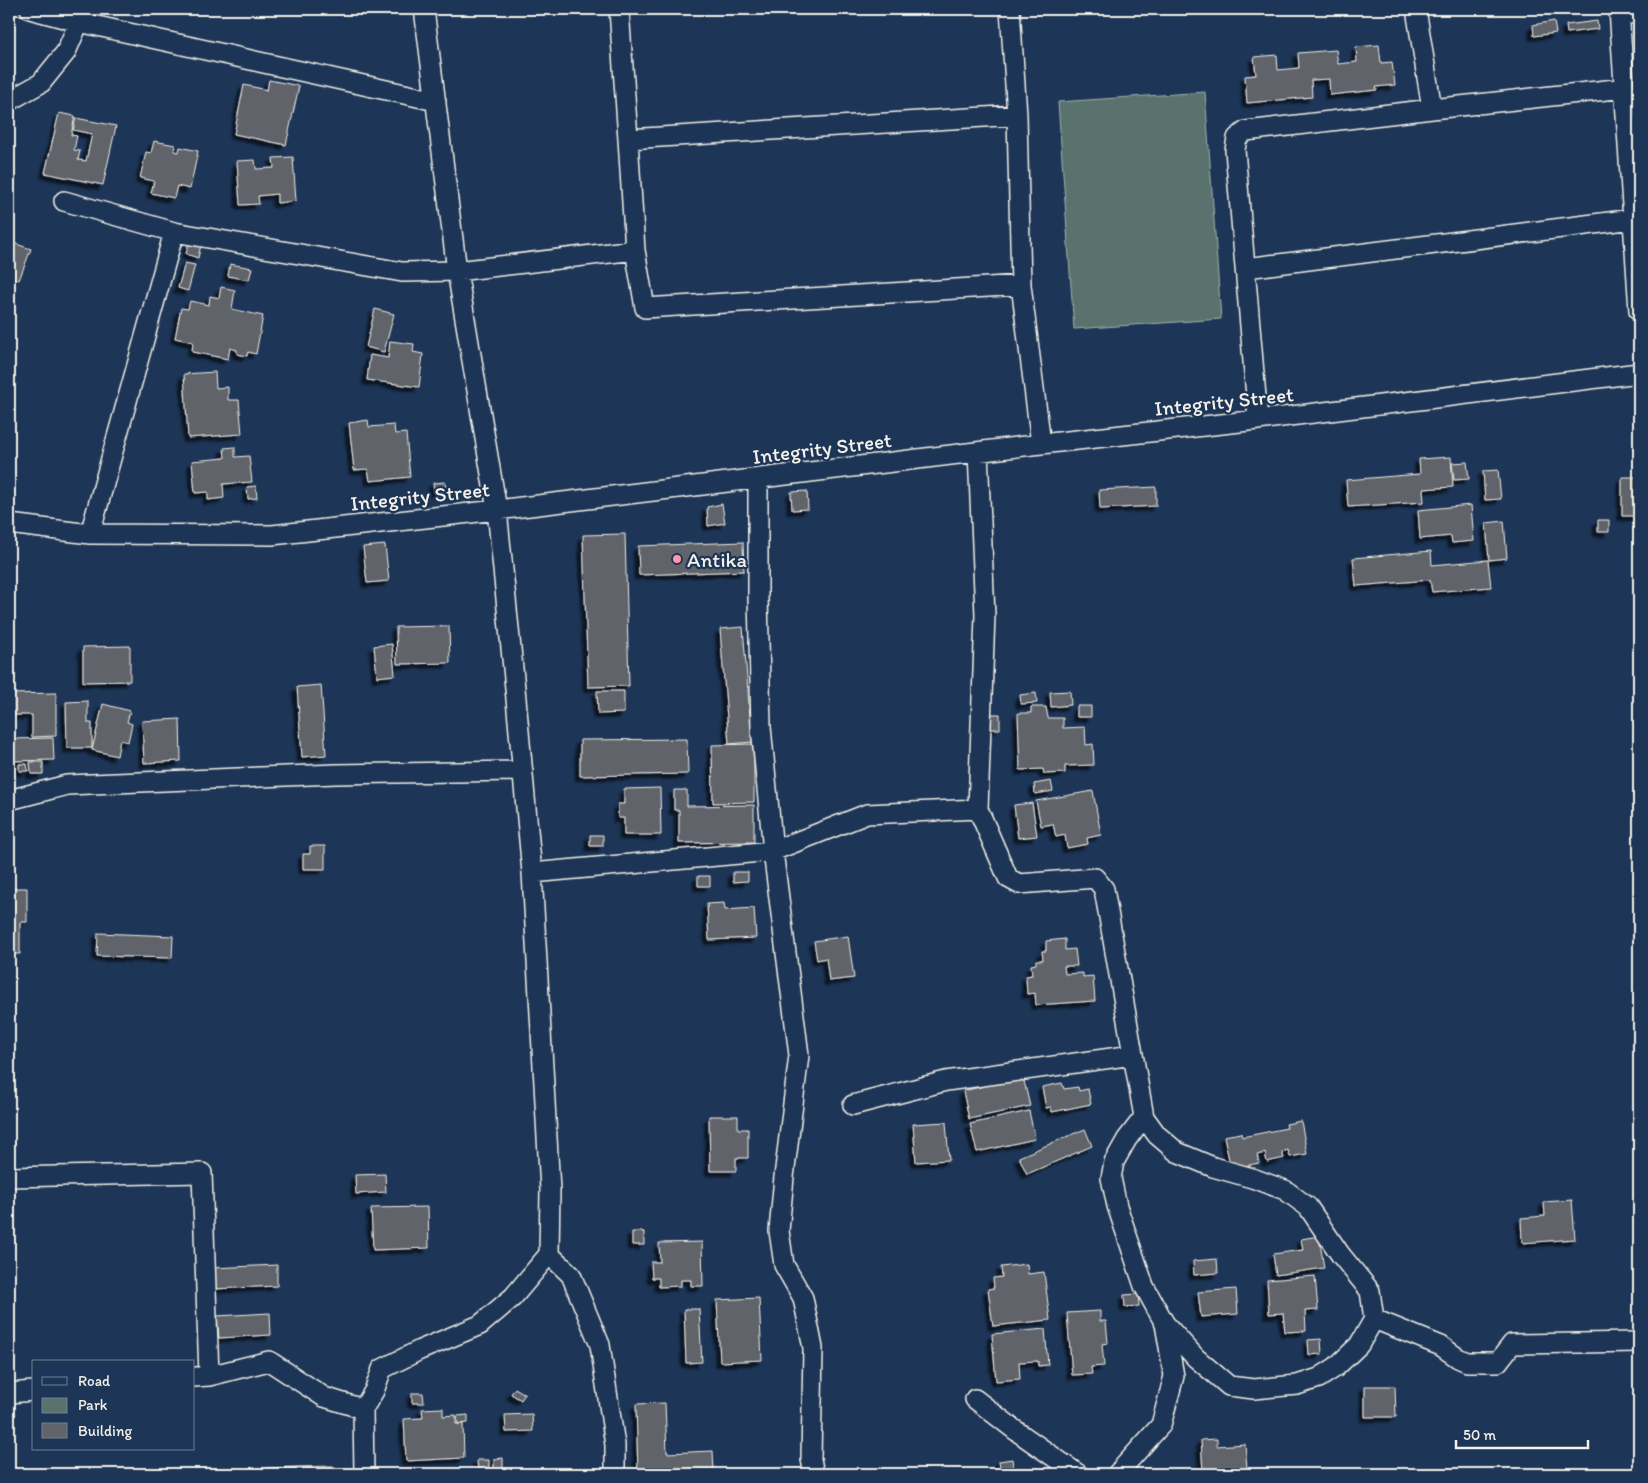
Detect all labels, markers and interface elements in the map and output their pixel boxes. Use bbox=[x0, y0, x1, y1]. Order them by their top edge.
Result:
street label: Integrity Street bbox=[1153, 381, 1295, 421]
street label: Integrity Street bbox=[751, 427, 893, 469]
street label: Integrity Street bbox=[349, 476, 491, 516]
place label: Antika bbox=[687, 547, 747, 572]
marker: Antika bbox=[671, 553, 683, 565]
legend bbox=[32, 1360, 195, 1450]
text: Road bbox=[78, 1372, 111, 1390]
text: Park bbox=[78, 1396, 108, 1414]
scale bar bbox=[1456, 1418, 1588, 1450]
text: Building bbox=[78, 1422, 132, 1440]
text: 50 m bbox=[1463, 1426, 1496, 1444]

